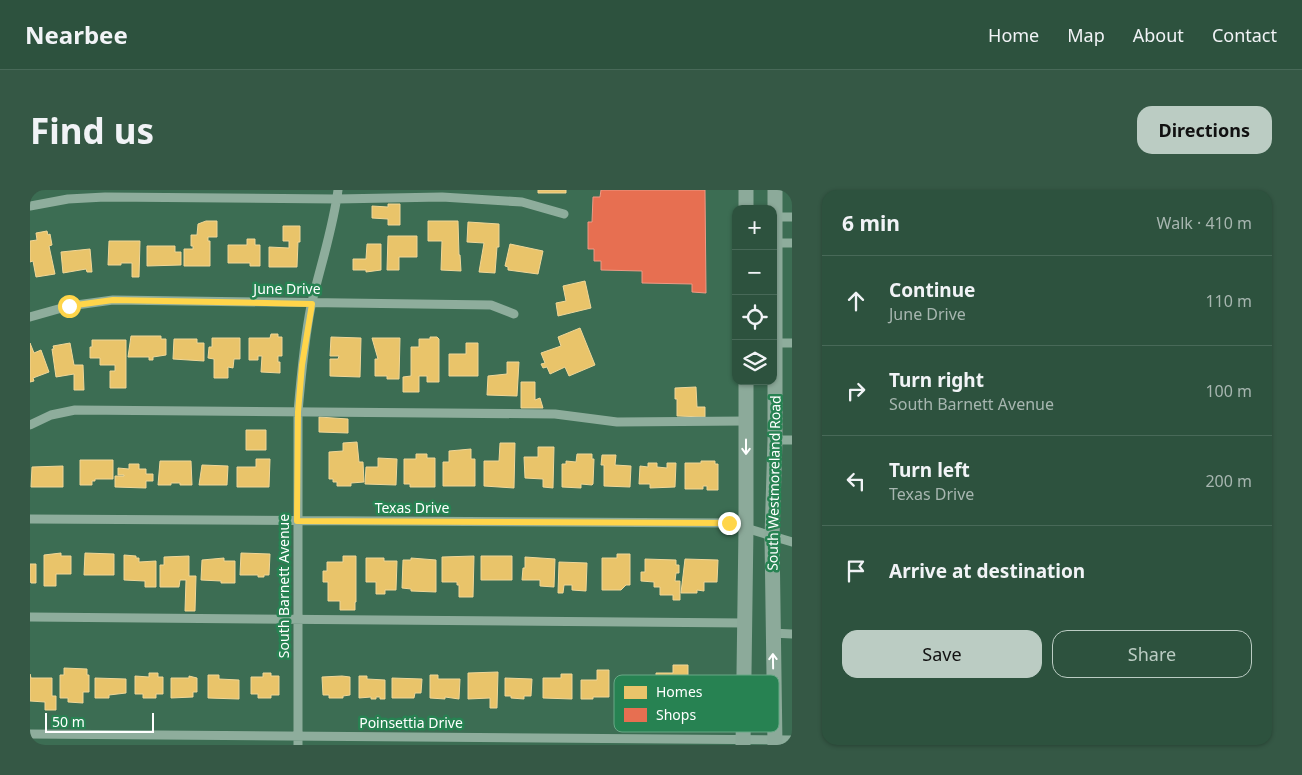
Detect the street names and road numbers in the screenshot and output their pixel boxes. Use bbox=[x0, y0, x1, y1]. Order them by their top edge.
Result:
street label: June Drive bbox=[251, 279, 321, 298]
street label: South Westmoreland Road bbox=[762, 395, 785, 571]
street label: Texas Drive bbox=[375, 498, 449, 517]
street label: South Barnett Avenue bbox=[274, 514, 293, 658]
street label: Poinsettia Drive bbox=[359, 713, 463, 732]

